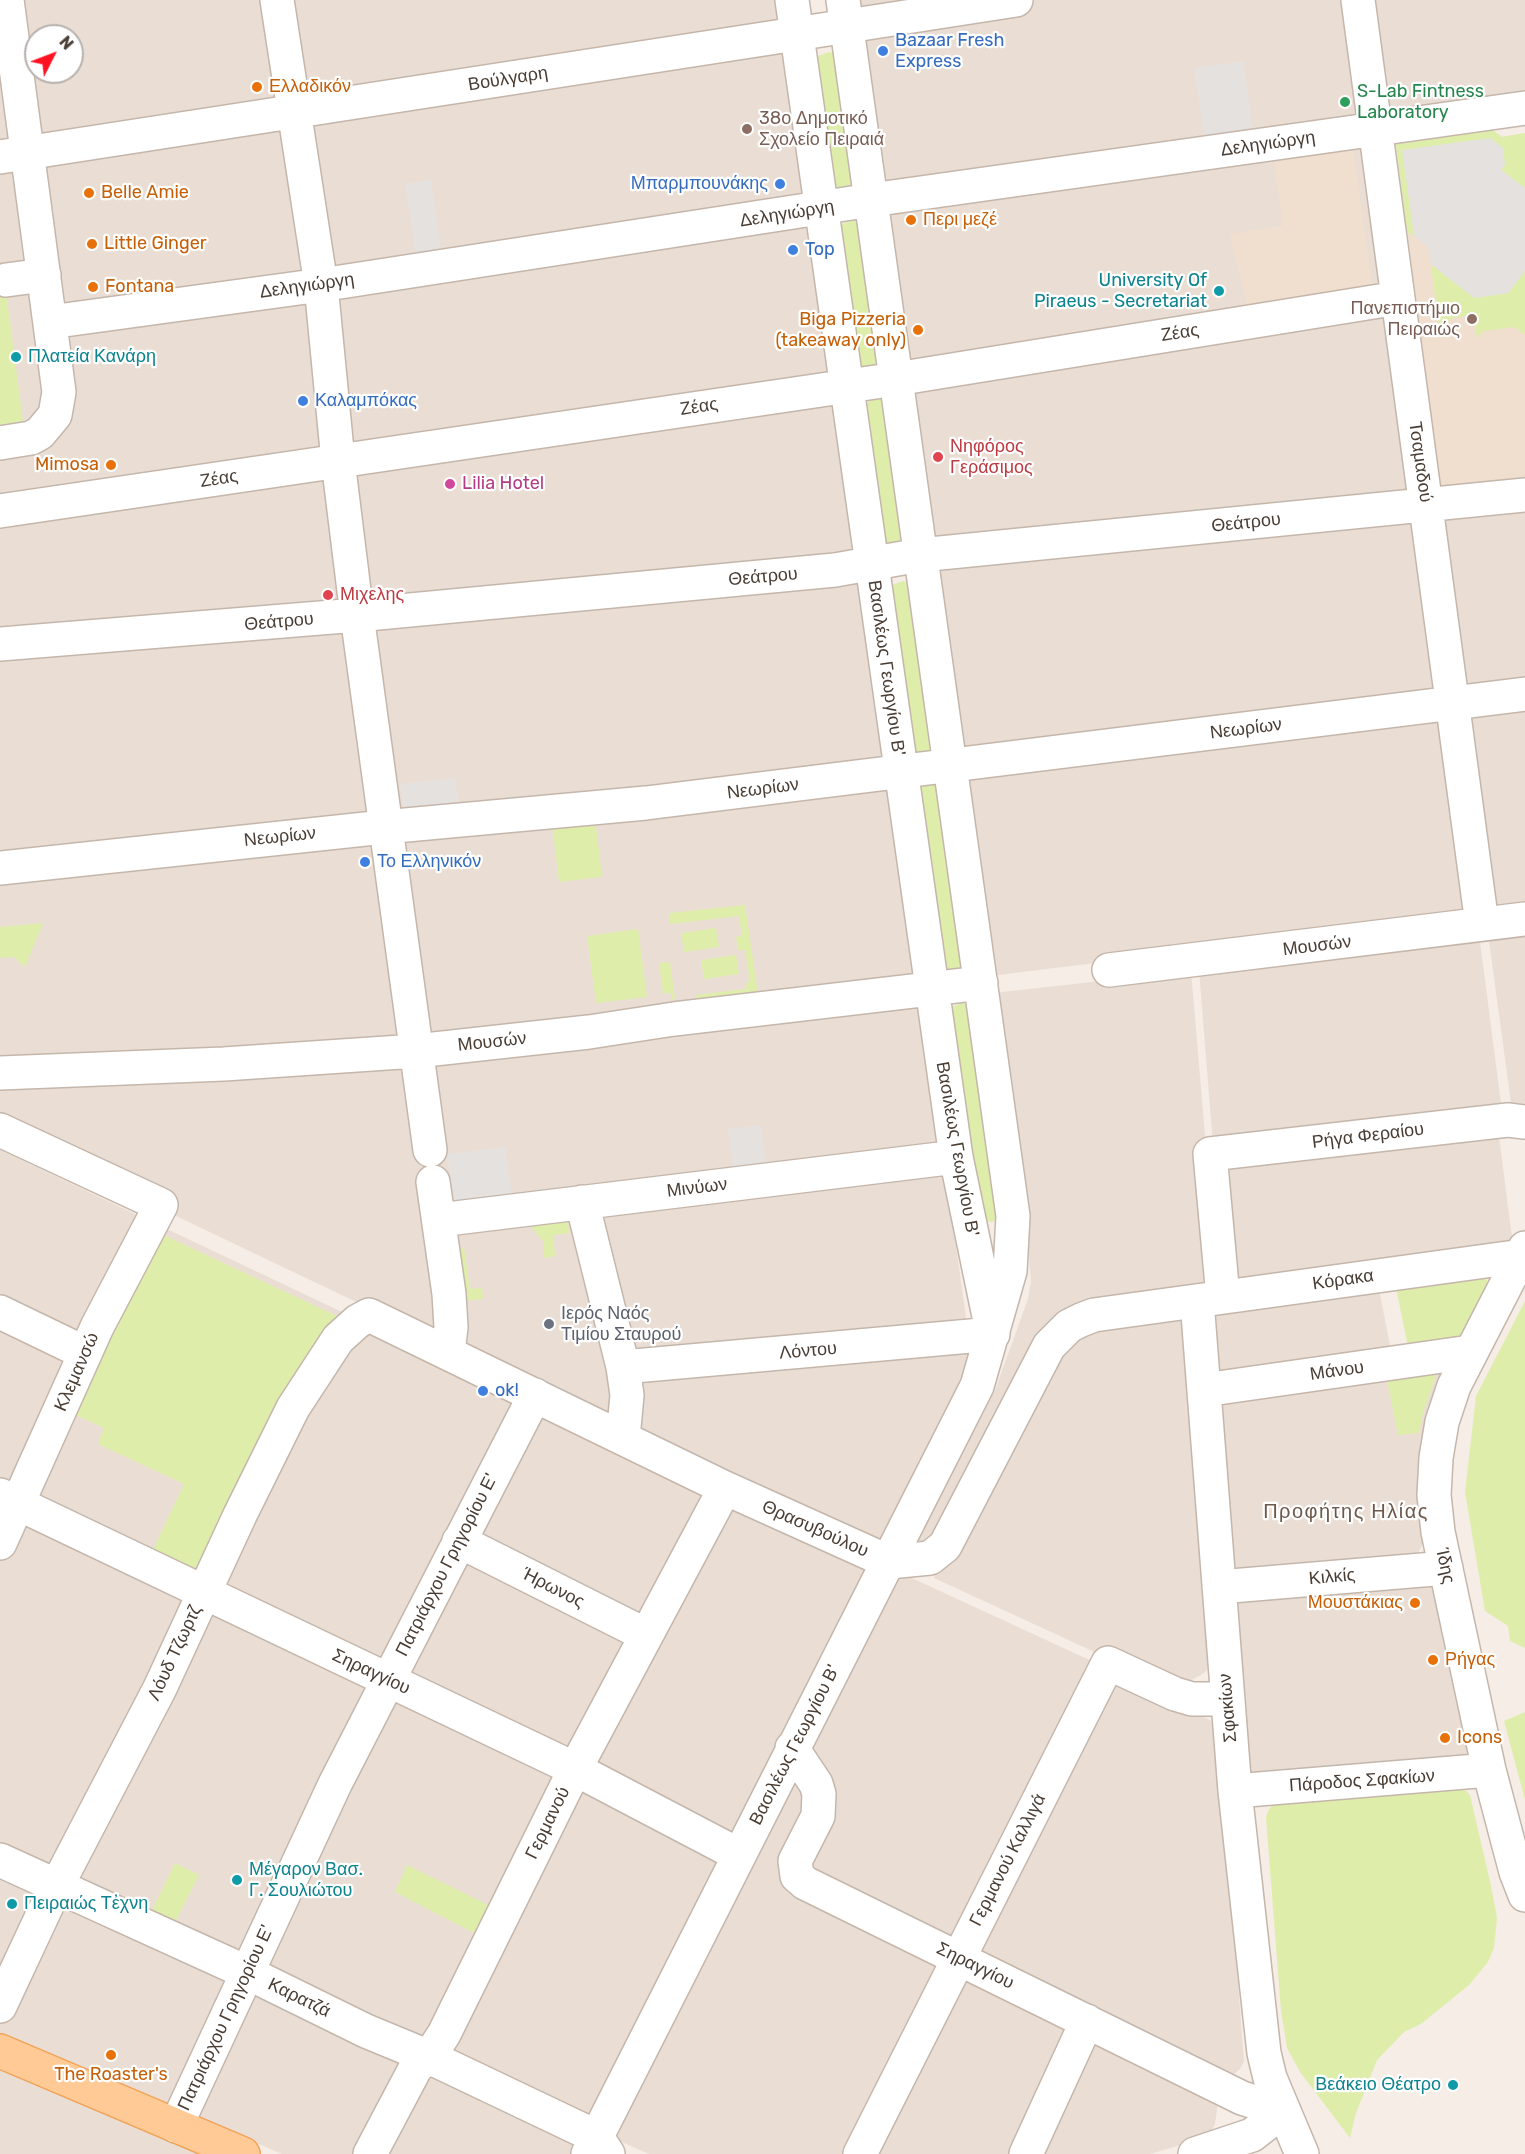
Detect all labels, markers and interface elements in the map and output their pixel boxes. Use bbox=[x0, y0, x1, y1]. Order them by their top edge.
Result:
north arrow bbox=[24, 24, 84, 84]
place label: Bazaar Fresh Express bbox=[895, 30, 1004, 72]
text: N bbox=[55, 32, 77, 54]
marker: Bazaar Fresh Express bbox=[876, 44, 890, 58]
street label: Βούλγαρη bbox=[467, 62, 549, 96]
place label: Ελλαδικόν bbox=[269, 76, 351, 98]
marker: Ελλαδικόν bbox=[250, 80, 264, 94]
place label: S-Lab Fintness Laboratory bbox=[1357, 81, 1484, 124]
marker: S-Lab Fintness Laboratory bbox=[1338, 95, 1352, 109]
place label: 38ο Δημοτικό Σχολείο Πειραιά bbox=[759, 108, 884, 150]
marker: 38ο Δημοτικό Σχολείο Πειραιά bbox=[740, 122, 754, 136]
street label: Δεληγιώργη bbox=[1219, 127, 1317, 161]
place label: Μπαρμπουνάκης bbox=[631, 173, 768, 195]
marker: Μπαρμπουνάκης bbox=[773, 177, 787, 191]
place label: Belle Amie bbox=[101, 182, 189, 204]
marker: Belle Amie bbox=[82, 186, 96, 200]
street label: Δεληγιώργη bbox=[738, 196, 836, 232]
place label: Περι μεζέ bbox=[923, 209, 997, 231]
marker: Περι μεζέ bbox=[904, 213, 918, 227]
place label: Little Ginger bbox=[104, 233, 207, 255]
marker: Little Ginger bbox=[85, 237, 99, 251]
place label: Top bbox=[805, 239, 835, 261]
marker: Top bbox=[786, 243, 800, 257]
street label: Δεληγιώργη bbox=[258, 269, 356, 303]
place label: University Of Piraeus - Secretariat bbox=[1034, 270, 1207, 312]
place label: Fontana bbox=[105, 276, 174, 298]
marker: Fontana bbox=[86, 280, 100, 294]
marker: University Of Piraeus - Secretariat bbox=[1212, 284, 1226, 298]
place label: Πανεπιστήμιο Πειραιώς bbox=[1351, 298, 1460, 340]
place label: Biga Pizzeria (takeaway only) bbox=[775, 309, 906, 352]
marker: Πανεπιστήμιο Πειραιώς bbox=[1465, 312, 1479, 326]
street label: Ζέας bbox=[1159, 319, 1201, 347]
marker: Biga Pizzeria (takeaway only) bbox=[911, 323, 925, 337]
place label: Πλατεία Κανάρη bbox=[28, 346, 156, 368]
marker: Πλατεία Κανάρη bbox=[9, 350, 23, 364]
place label: Καλαμπόκας bbox=[315, 390, 417, 412]
street label: Ζέας bbox=[678, 393, 720, 421]
marker: Καλαμπόκας bbox=[296, 394, 310, 408]
street label: Τσαμαδού bbox=[1404, 420, 1436, 504]
place label: Νηφόρος Γεράσιμος bbox=[950, 436, 1033, 478]
marker: Νηφόρος Γεράσιμος bbox=[931, 450, 945, 464]
place label: Mimosa bbox=[35, 454, 99, 476]
marker: Mimosa bbox=[104, 458, 118, 472]
street label: Ζέας bbox=[198, 465, 240, 493]
place label: Lilia Hotel bbox=[462, 473, 544, 495]
marker: Lilia Hotel bbox=[443, 477, 457, 491]
street label: Θεάτρου bbox=[1210, 509, 1282, 537]
street label: Θεάτρου bbox=[727, 563, 799, 591]
street label: Βασιλέως Γεωργίου Β' bbox=[863, 579, 909, 757]
place label: Μιχελης bbox=[340, 584, 404, 606]
marker: Μιχελης bbox=[321, 588, 335, 602]
street label: Θεάτρου bbox=[243, 608, 315, 636]
street label: Νεωρίων bbox=[1209, 714, 1283, 744]
street label: Νεωρίων bbox=[726, 774, 800, 804]
street label: Νεωρίων bbox=[243, 822, 317, 852]
place label: Το Ελληνικόν bbox=[377, 851, 481, 873]
marker: Το Ελληνικόν bbox=[358, 855, 372, 869]
street label: Μουσών bbox=[1281, 931, 1353, 961]
street label: Μουσών bbox=[457, 1028, 527, 1056]
street label: Βασιλέως Γεωργίου Β' bbox=[931, 1060, 983, 1238]
street label: Ρήγα Φεραίου bbox=[1311, 1118, 1425, 1154]
street label: Μινύων bbox=[665, 1174, 729, 1202]
street label: Κόρακα bbox=[1311, 1265, 1375, 1295]
place label: Ιερός Ναός Τιμίου Σταυρού bbox=[561, 1303, 681, 1346]
marker: Ιερός Ναός Τιμίου Σταυρού bbox=[542, 1317, 556, 1331]
street label: Κλεμανσώ bbox=[50, 1329, 104, 1415]
street label: Λόντου bbox=[778, 1338, 838, 1364]
street label: Μάνου bbox=[1309, 1357, 1365, 1385]
place label: ok! bbox=[495, 1380, 519, 1402]
marker: ok! bbox=[476, 1384, 490, 1398]
street label: Πατριάρχου Γρηγορίου Ε' bbox=[391, 1470, 503, 1660]
street label: Θρασυβούλου bbox=[758, 1496, 872, 1562]
district label: Προφήτης Ηλίας bbox=[1263, 1500, 1429, 1524]
street label: Ίδης bbox=[1431, 1546, 1459, 1586]
street label: Ήρωνος bbox=[518, 1563, 588, 1613]
street label: Κιλκίς bbox=[1308, 1564, 1356, 1590]
place label: Μουστάκιας bbox=[1308, 1592, 1403, 1614]
marker: Μουστάκιας bbox=[1408, 1596, 1422, 1610]
street label: Λόυδ Τζωρτζ bbox=[143, 1602, 207, 1704]
street label: Σηραγγίου bbox=[329, 1645, 413, 1699]
place label: Ρήγας bbox=[1445, 1649, 1495, 1671]
marker: Ρήγας bbox=[1426, 1653, 1440, 1667]
street label: Βασιλέως Γεωργίου Β' bbox=[745, 1661, 845, 1829]
street label: Σφακίων bbox=[1214, 1673, 1242, 1743]
place label: Icons bbox=[1457, 1727, 1502, 1749]
marker: Icons bbox=[1438, 1731, 1452, 1745]
street label: Πάροδος Σφακίων bbox=[1288, 1765, 1436, 1797]
street label: Γερμανού bbox=[521, 1783, 575, 1863]
street label: Γερμανού Καλλιγά bbox=[965, 1790, 1051, 1930]
place label: Μέγαρον Βασ. Γ. Σουλιώτου bbox=[249, 1859, 363, 1902]
marker: Μέγαρον Βασ. Γ. Σουλιώτου bbox=[230, 1873, 244, 1887]
place label: Πειραιώς Τἐχνη bbox=[24, 1893, 148, 1915]
marker: Πειραιώς Τἐχνη bbox=[5, 1897, 19, 1911]
street label: Πατριάρχου Γρηγορίου Ε' bbox=[173, 1922, 279, 2114]
street label: Σηραγγίου bbox=[933, 1938, 1017, 1994]
street label: Καρατζά bbox=[264, 1974, 334, 2022]
marker: The Roaster's bbox=[104, 2048, 118, 2062]
place label: The Roaster's bbox=[54, 2064, 168, 2086]
place label: Βεάκειο Θέατρο bbox=[1315, 2074, 1441, 2096]
marker: Βεάκειο Θέατρο bbox=[1446, 2078, 1460, 2092]

